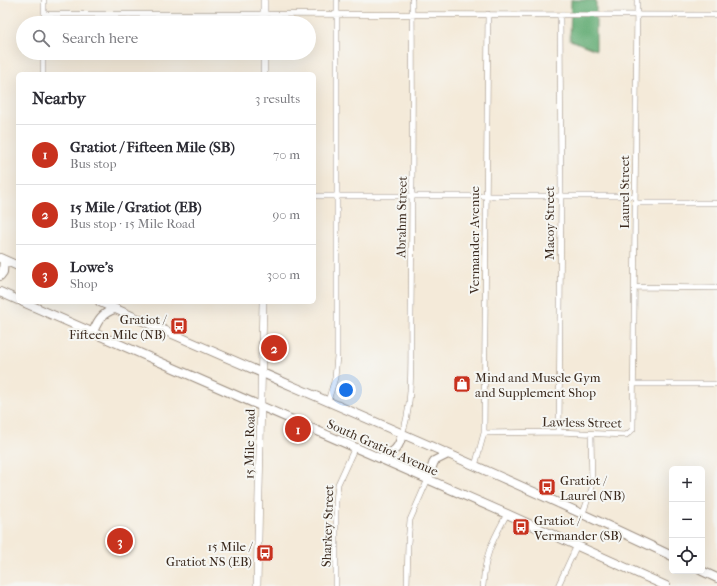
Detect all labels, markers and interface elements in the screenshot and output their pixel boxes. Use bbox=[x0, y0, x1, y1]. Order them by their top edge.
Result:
search box bbox=[16, 16, 316, 60]
icon: search bbox=[30, 27, 52, 49]
text: Search here bbox=[62, 29, 138, 47]
text: Nearby bbox=[32, 88, 86, 108]
text: 3 results bbox=[255, 91, 300, 106]
text: Gratiot / Fifteen Mile (SB) bbox=[70, 138, 235, 156]
text: 1 bbox=[43, 147, 47, 162]
text: 70 m bbox=[273, 147, 300, 162]
street label: Laurel Street bbox=[617, 155, 632, 229]
text: Bus stop bbox=[70, 156, 116, 171]
street label: Abrahm Street bbox=[393, 176, 410, 259]
street label: Vermander Avenue bbox=[467, 186, 482, 295]
street label: Macoy Street bbox=[542, 186, 557, 260]
text: 15 Mile / Gratiot (EB) bbox=[70, 198, 202, 216]
text: 2 bbox=[42, 207, 48, 222]
text: 90 m bbox=[272, 207, 300, 222]
text: Bus stop · 15 Mile Road bbox=[70, 216, 195, 231]
text: Lowe's bbox=[70, 258, 113, 276]
text: 3 bbox=[42, 267, 48, 282]
text: 300 m bbox=[267, 267, 300, 282]
text: Shop bbox=[70, 276, 98, 291]
place label: Gratiot / Fifteen Mile (NB) bbox=[69, 312, 168, 342]
bus stop icon: Gratiot / Fifteen Mile (NB) bbox=[169, 316, 189, 336]
pin: 2 bbox=[261, 333, 287, 363]
place label: Mind and Muscle Gym and Supplement Shop bbox=[475, 370, 601, 400]
shop icon: Mind and Muscle Gym and Supplement Shop bbox=[452, 374, 472, 394]
your location bbox=[336, 380, 356, 400]
street label: 15 Mile Road bbox=[241, 408, 258, 479]
pin: 1 bbox=[285, 414, 311, 444]
street label: Lawless Street bbox=[542, 414, 622, 431]
street label: South Gratiot Avenue bbox=[325, 416, 441, 479]
map controls bbox=[669, 466, 705, 574]
button: + bbox=[669, 466, 705, 502]
place label: Gratiot / Laurel (NB) bbox=[560, 473, 625, 503]
bus stop icon: Gratiot / Laurel (NB) bbox=[537, 477, 557, 497]
street label: Sharkey Street bbox=[319, 484, 336, 567]
button: − bbox=[669, 502, 705, 538]
place label: Gratiot / Vermander (SB) bbox=[533, 513, 622, 543]
bus stop icon: Gratiot / Vermander (SB) bbox=[511, 517, 531, 537]
pin: 3 bbox=[107, 526, 133, 556]
button: locate bbox=[669, 538, 705, 574]
place label: 15 Mile / Gratiot NS (EB) bbox=[166, 539, 254, 569]
bus stop icon: 15 Mile / Gratiot NS (EB) bbox=[255, 543, 275, 563]

